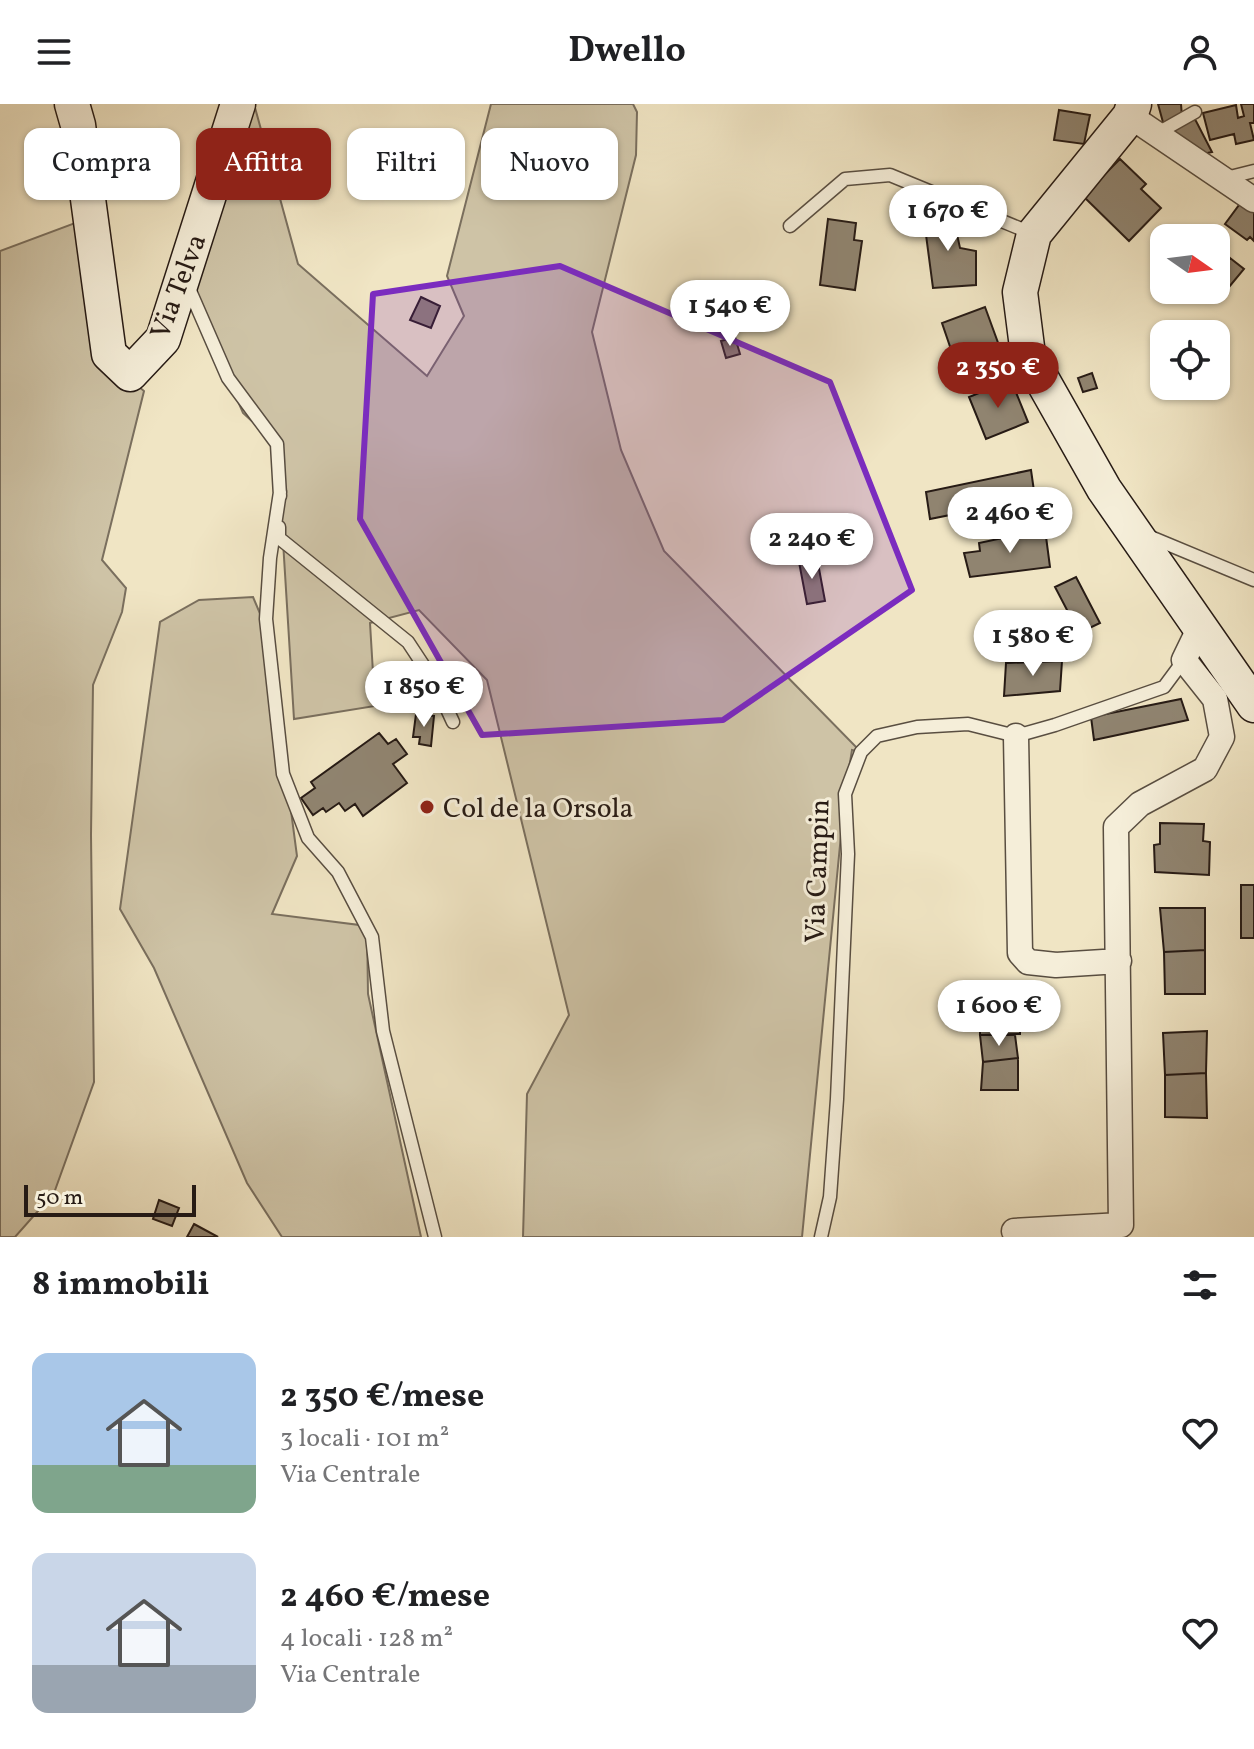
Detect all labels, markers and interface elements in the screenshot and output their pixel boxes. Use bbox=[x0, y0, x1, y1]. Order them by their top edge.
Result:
text: Dwello bbox=[568, 27, 686, 77]
icon: menu bbox=[32, 30, 76, 74]
icon: person bbox=[1178, 30, 1222, 74]
chip: Compra bbox=[24, 128, 180, 200]
chip: Affitta bbox=[196, 128, 331, 200]
chip: Filtri bbox=[347, 128, 465, 200]
chip: Nuovo bbox=[481, 128, 618, 200]
pin: 1 670 € bbox=[874, 185, 1022, 253]
text: 1 670 € bbox=[907, 193, 989, 229]
north arrow bbox=[1150, 224, 1230, 304]
map controls bbox=[1150, 224, 1230, 400]
street label: Via Telva bbox=[141, 229, 217, 345]
pin: 1 540 € bbox=[656, 280, 804, 348]
text: 1 540 € bbox=[688, 288, 772, 324]
button: locate bbox=[1150, 320, 1230, 400]
pin: 2 350 € bbox=[924, 342, 1072, 410]
text: 2 350 € bbox=[956, 350, 1040, 386]
pin: 2 460 € bbox=[936, 487, 1084, 555]
text: 2 460 € bbox=[965, 495, 1055, 531]
pin: 2 240 € bbox=[738, 513, 886, 581]
text: 2 240 € bbox=[768, 521, 856, 557]
pin: 1 580 € bbox=[959, 610, 1107, 678]
text: 1 580 € bbox=[992, 618, 1074, 654]
pin: 1 850 € bbox=[350, 661, 498, 729]
text: 1 850 € bbox=[383, 669, 465, 705]
place label: Col de la Orsola bbox=[443, 790, 634, 829]
marker: Col de la Orsola bbox=[418, 798, 436, 816]
street label: Via Campin bbox=[796, 798, 840, 944]
pin: 1 600 € bbox=[925, 980, 1073, 1048]
text: 1 600 € bbox=[956, 988, 1042, 1024]
scale bar bbox=[24, 1181, 196, 1217]
text: 50 m bbox=[36, 1183, 83, 1214]
text: 8 immobili bbox=[32, 1262, 210, 1309]
icon: filters bbox=[1178, 1263, 1222, 1307]
text: 2 350 €/mese bbox=[280, 1374, 484, 1421]
icon: home bbox=[96, 1385, 192, 1481]
icon: heart bbox=[1178, 1411, 1222, 1455]
text: 3 locali · 101 m² bbox=[280, 1421, 449, 1457]
text: Via Centrale bbox=[280, 1457, 420, 1493]
text: 2 460 €/mese bbox=[280, 1574, 490, 1621]
icon: home bbox=[96, 1585, 192, 1681]
icon: heart bbox=[1178, 1611, 1222, 1655]
text: 4 locali · 128 m² bbox=[280, 1621, 453, 1657]
text: Via Centrale bbox=[280, 1657, 420, 1693]

